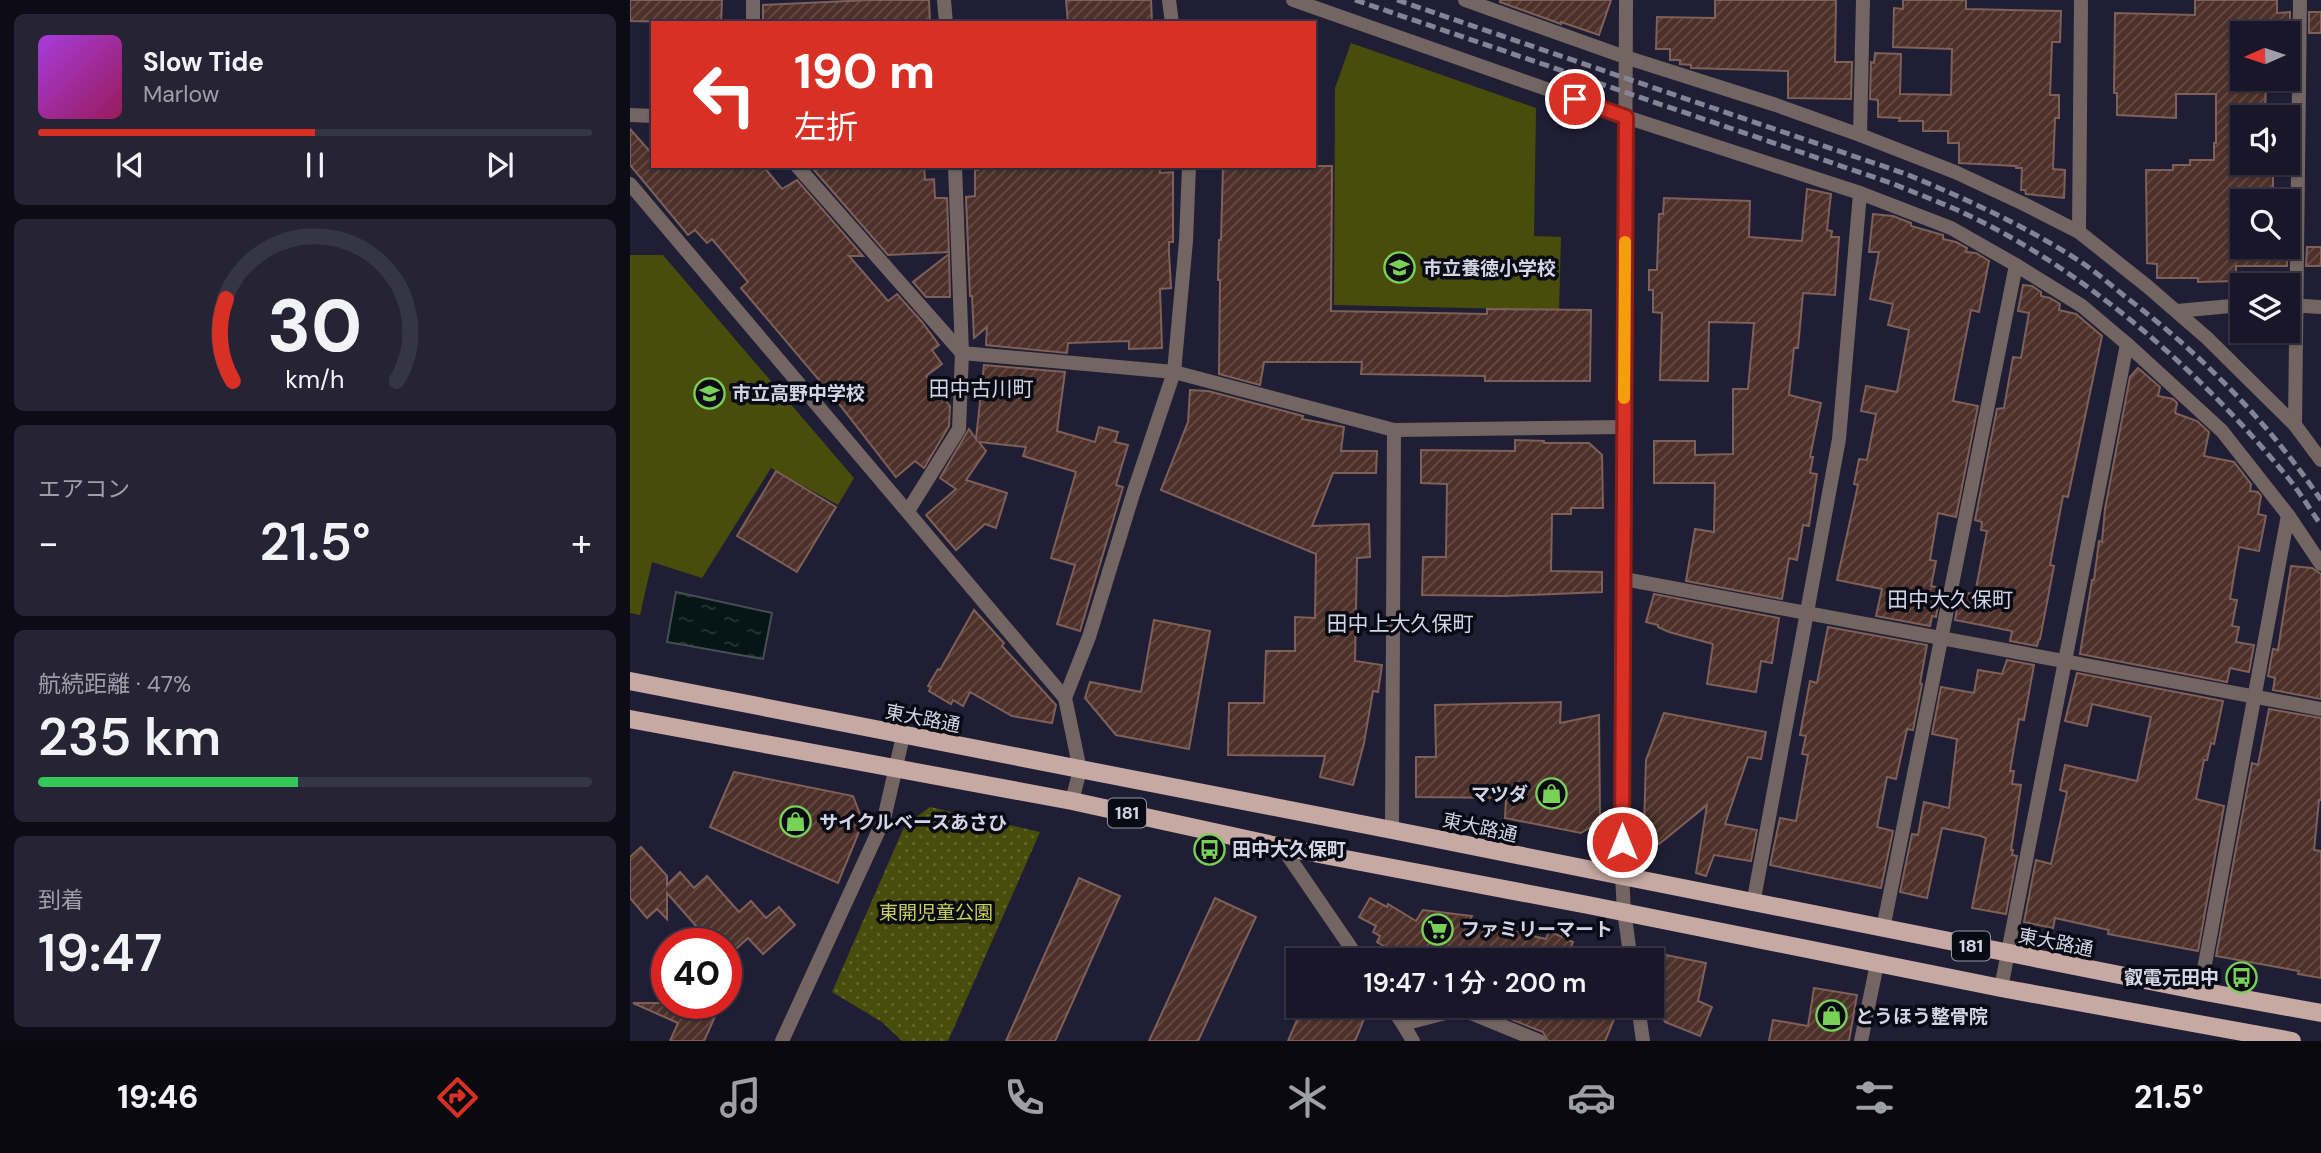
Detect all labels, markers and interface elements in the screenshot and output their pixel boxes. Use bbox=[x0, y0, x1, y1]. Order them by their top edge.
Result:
north arrow bbox=[2230, 21, 2300, 91]
map controls bbox=[2230, 21, 2300, 343]
text: 190 m bbox=[794, 39, 935, 103]
text: Slow Tide bbox=[143, 45, 264, 79]
icon: left bbox=[679, 49, 770, 140]
pin bbox=[1545, 69, 1605, 129]
text: Marlow bbox=[143, 79, 219, 109]
icon: arrive bbox=[1556, 80, 1594, 118]
button: sound bbox=[2230, 105, 2300, 175]
text: 左折 bbox=[794, 106, 858, 148]
icon: previous bbox=[111, 146, 149, 184]
icon: pause bbox=[296, 146, 334, 184]
icon: next bbox=[481, 146, 519, 184]
button: search bbox=[2230, 189, 2300, 259]
school or university icon: 市立養徳小学校 bbox=[1383, 251, 1417, 285]
place label: 市立養徳小学校 bbox=[1423, 256, 1556, 281]
button: layers bbox=[2230, 273, 2300, 343]
text: 30 bbox=[267, 280, 363, 375]
text: km/h bbox=[285, 363, 345, 396]
district label: 田中古川町 bbox=[929, 375, 1034, 403]
school or university icon: 市立高野中学校 bbox=[692, 376, 726, 410]
place label: 市立高野中学校 bbox=[732, 381, 865, 406]
text: エアコン bbox=[38, 474, 130, 504]
text: 21.5° bbox=[259, 508, 371, 576]
text: − bbox=[38, 518, 59, 568]
text: + bbox=[571, 518, 592, 568]
district label: 田中大久保町 bbox=[1887, 586, 2013, 614]
district label: 田中上大久保町 bbox=[1327, 610, 1474, 638]
text: 航続距離 · 47% bbox=[38, 669, 191, 699]
street label: 東大路通 bbox=[883, 699, 963, 738]
text: 235 km bbox=[38, 703, 221, 771]
shop icon: マツダ bbox=[1534, 777, 1568, 811]
place label: マツダ bbox=[1471, 782, 1528, 807]
road number: 181 bbox=[1108, 798, 1146, 828]
shop icon: サイクルベースあさひ bbox=[779, 805, 813, 839]
position arrow bbox=[1585, 805, 1659, 879]
street label: 東大路通 bbox=[1440, 807, 1520, 848]
place label: サイクルベースあさひ bbox=[819, 810, 1007, 835]
bus stop icon: 田中大久保町 bbox=[1192, 832, 1226, 866]
place label: 田中大久保町 bbox=[1232, 837, 1346, 862]
text: 到着 bbox=[38, 885, 84, 915]
park label: 東開児童公園 bbox=[879, 900, 993, 925]
supermarket icon: ファミリーマート bbox=[1421, 912, 1455, 946]
place label: ファミリーマート bbox=[1461, 917, 1613, 942]
text: 19:47 bbox=[38, 919, 163, 987]
street label: 東大路通 bbox=[2016, 923, 2096, 962]
speed limit sign: 40 bbox=[651, 928, 742, 1019]
road number: 181 bbox=[1952, 931, 1990, 960]
bus stop icon: 叡電元田中 bbox=[2225, 960, 2259, 994]
place label: 叡電元田中 bbox=[2124, 965, 2219, 990]
text: 19:47 · 1 分 · 200 m bbox=[1364, 966, 1586, 1000]
shop icon: とうほう整骨院 bbox=[1815, 999, 1849, 1033]
place label: とうほう整骨院 bbox=[1855, 1004, 1988, 1029]
icon: directions bbox=[433, 1073, 482, 1122]
icon: music bbox=[716, 1073, 765, 1122]
icon: phone bbox=[1000, 1073, 1049, 1122]
icon: climate bbox=[1283, 1073, 1332, 1122]
icon: car bbox=[1567, 1073, 1616, 1122]
icon: filters bbox=[1850, 1073, 1899, 1122]
text: 19:46 bbox=[117, 1076, 198, 1118]
text: 21.5° bbox=[2134, 1076, 2204, 1118]

